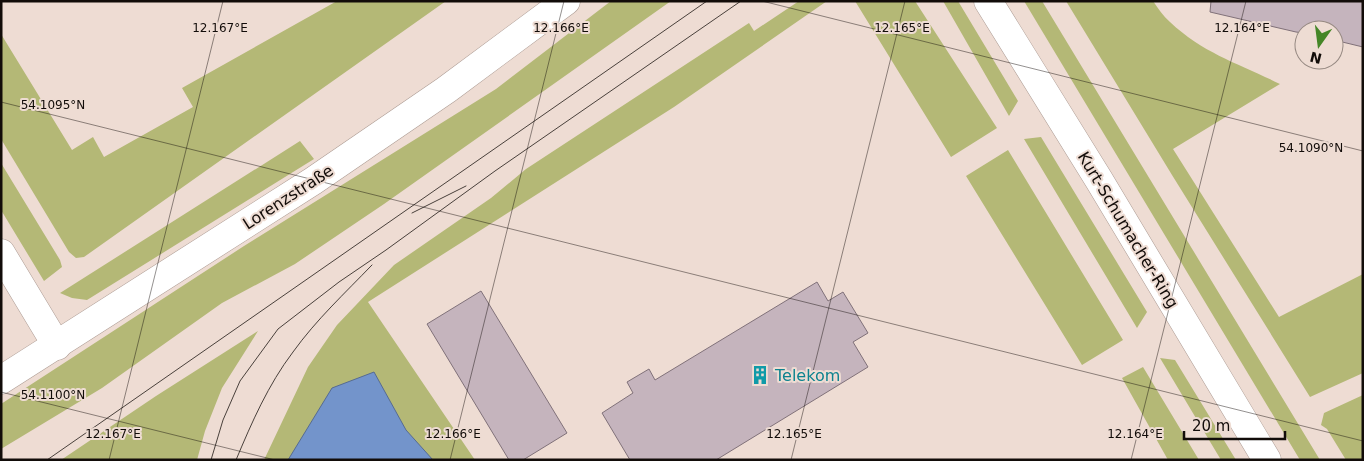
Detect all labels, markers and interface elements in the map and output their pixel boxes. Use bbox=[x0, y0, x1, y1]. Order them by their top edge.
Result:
north arrow bbox=[1294, 20, 1344, 70]
text: 12.167°E bbox=[192, 21, 248, 35]
text: 12.166°E bbox=[533, 21, 589, 35]
text: 12.165°E bbox=[874, 21, 930, 35]
text: 12.164°E bbox=[1214, 21, 1270, 35]
text: N bbox=[1308, 48, 1323, 67]
text: 54.1095°N bbox=[21, 98, 85, 112]
text: 54.1090°N bbox=[1279, 141, 1343, 155]
street label: Kurt-Schumacher-Ring bbox=[1074, 148, 1182, 312]
street label: Lorenzstraße bbox=[239, 161, 337, 233]
building icon: Telekom bbox=[749, 364, 771, 386]
place label: Telekom bbox=[774, 366, 840, 385]
text: 54.1100°N bbox=[21, 388, 85, 402]
scale bar bbox=[1184, 408, 1285, 440]
text: 20 m bbox=[1192, 417, 1230, 435]
text: 12.167°E bbox=[85, 427, 141, 441]
text: 12.166°E bbox=[425, 427, 481, 441]
text: 12.165°E bbox=[766, 427, 822, 441]
text: 12.164°E bbox=[1107, 427, 1163, 441]

